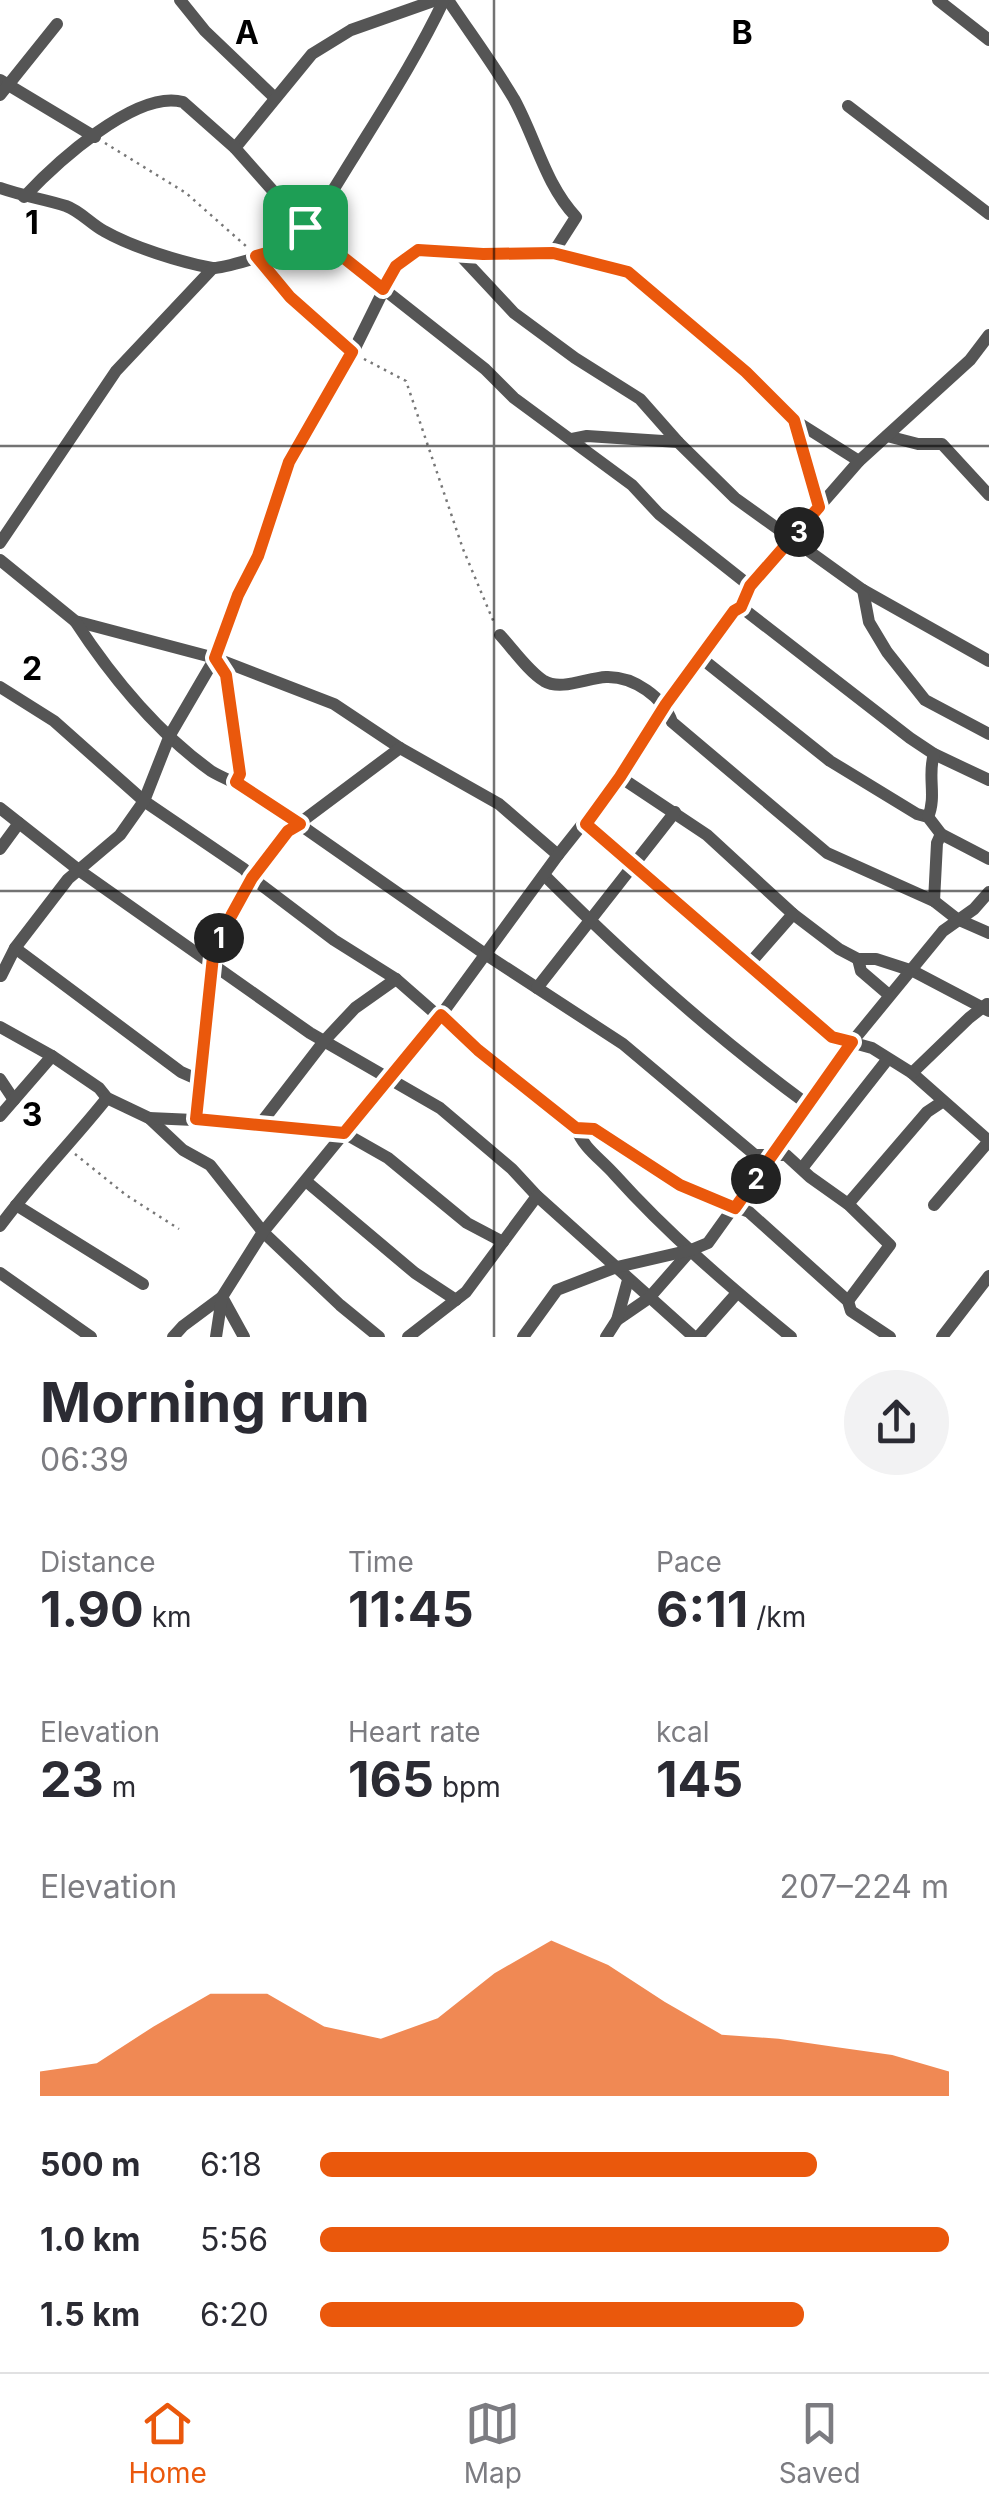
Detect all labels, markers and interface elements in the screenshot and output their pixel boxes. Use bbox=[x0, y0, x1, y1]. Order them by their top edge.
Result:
text: A bbox=[235, 13, 259, 52]
text: B bbox=[731, 13, 753, 52]
pin bbox=[263, 185, 348, 270]
icon: arrive bbox=[278, 200, 333, 255]
text: 1 bbox=[25, 203, 39, 242]
pin: 3 bbox=[774, 507, 824, 557]
text: 3 bbox=[790, 515, 808, 549]
text: 2 bbox=[22, 649, 42, 688]
pin: 1 bbox=[194, 913, 244, 963]
text: 1 bbox=[213, 921, 225, 955]
text: 3 bbox=[22, 1095, 42, 1134]
pin: 2 bbox=[731, 1154, 781, 1204]
text: 2 bbox=[747, 1162, 765, 1196]
text: Morning run bbox=[40, 1369, 370, 1435]
button: share bbox=[844, 1370, 949, 1475]
text: 06:39 bbox=[40, 1440, 129, 1479]
text: Distance bbox=[40, 1545, 156, 1579]
text: Time bbox=[348, 1545, 414, 1579]
text: Pace bbox=[656, 1545, 722, 1579]
text: 1.90 bbox=[40, 1579, 144, 1639]
text: 11:45 bbox=[348, 1579, 474, 1639]
text: 6:11 bbox=[656, 1579, 748, 1639]
text: km bbox=[144, 1600, 192, 1634]
text: /km bbox=[748, 1600, 806, 1634]
text: Elevation bbox=[40, 1715, 160, 1749]
text: Heart rate bbox=[348, 1715, 481, 1749]
text: kcal bbox=[656, 1715, 710, 1749]
text: 23 bbox=[40, 1749, 104, 1809]
text: 165 bbox=[348, 1749, 434, 1809]
text: 145 bbox=[656, 1749, 743, 1809]
text: m bbox=[104, 1770, 136, 1804]
text: bpm bbox=[434, 1770, 501, 1804]
text: Elevation bbox=[40, 1867, 177, 1906]
text: 207–224 m bbox=[780, 1867, 949, 1906]
text: 500 m bbox=[40, 2145, 140, 2184]
text: 6:18 bbox=[200, 2145, 262, 2184]
text: 1.0 km bbox=[40, 2220, 140, 2259]
text: 5:56 bbox=[200, 2220, 268, 2259]
text: 1.5 km bbox=[40, 2295, 140, 2334]
text: 6:20 bbox=[200, 2295, 269, 2334]
tab: Home bbox=[128, 2396, 207, 2490]
tab: Map bbox=[464, 2396, 522, 2490]
tab: Saved bbox=[779, 2396, 861, 2490]

